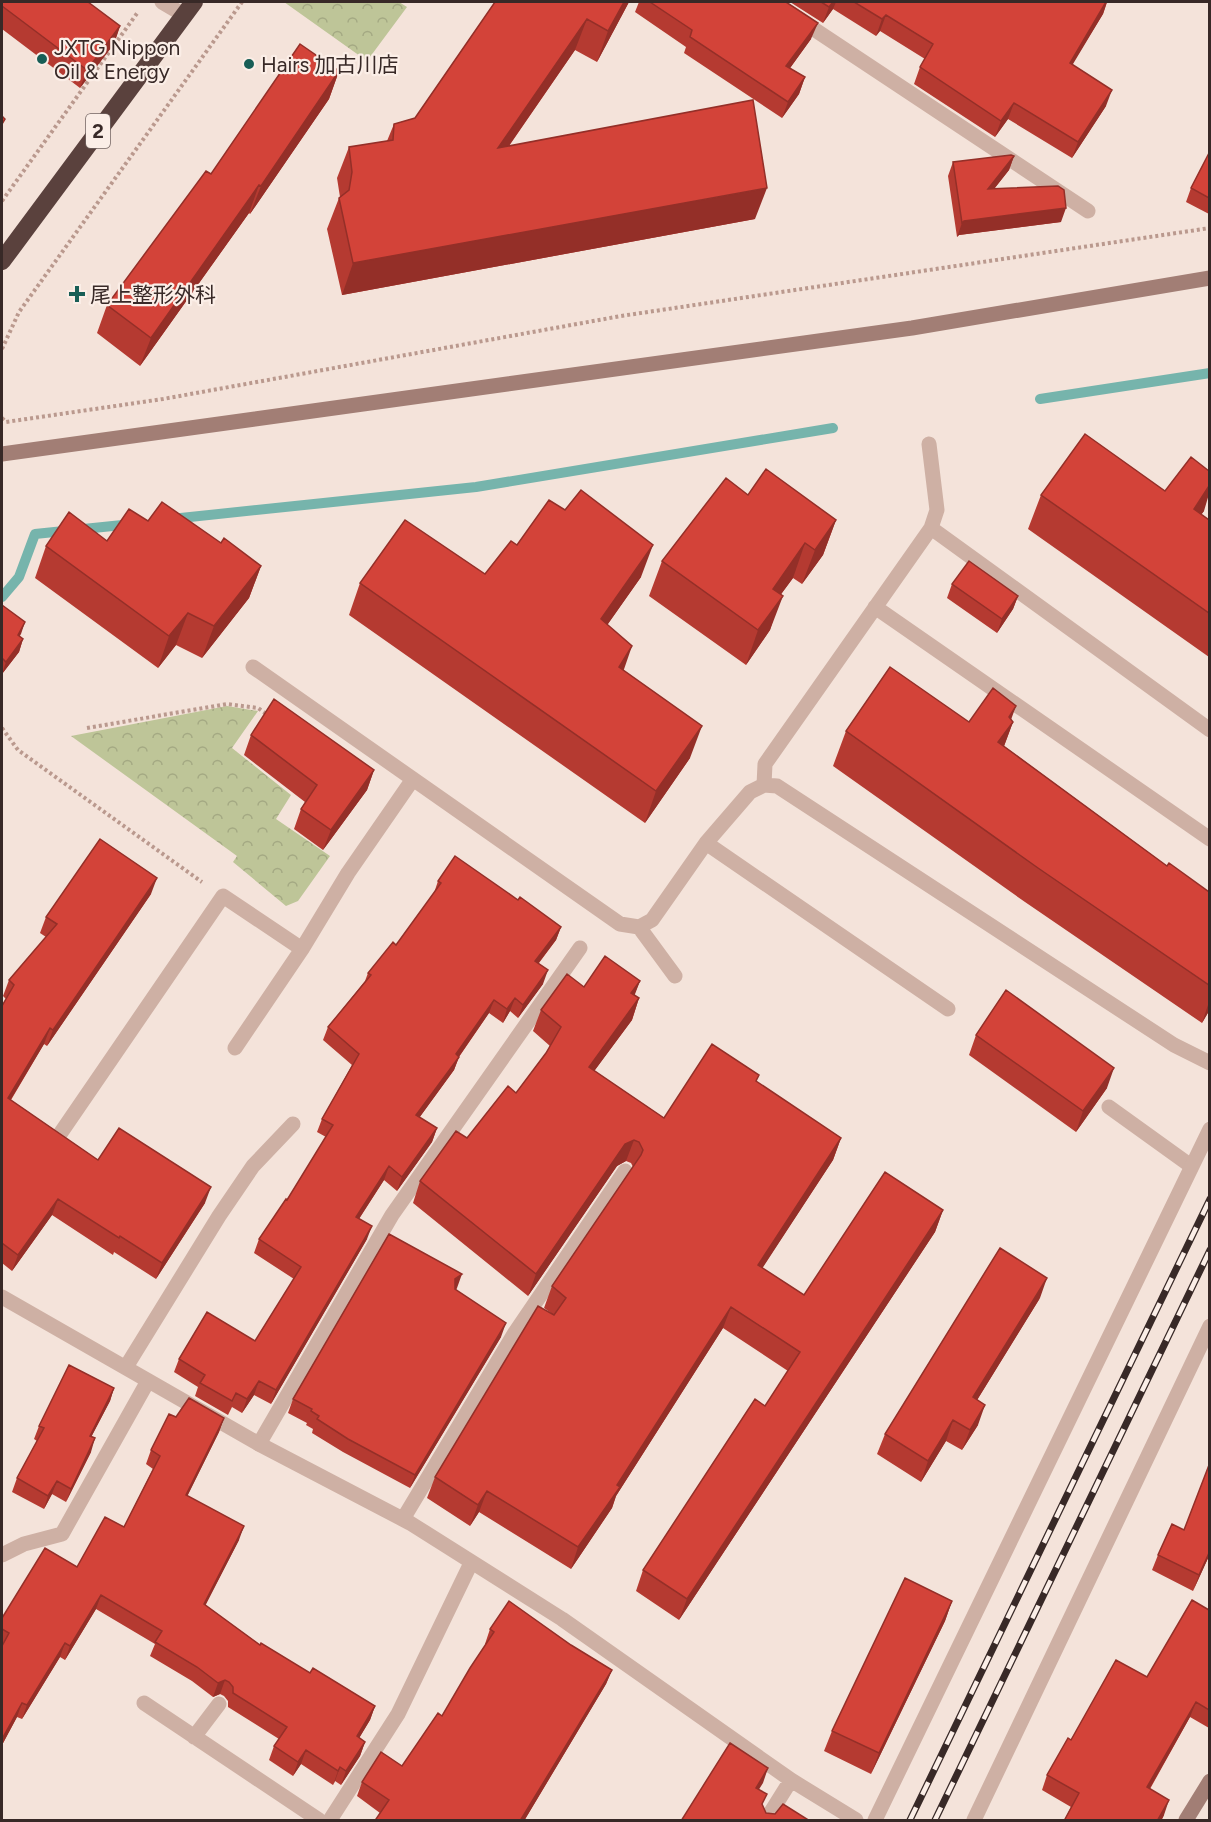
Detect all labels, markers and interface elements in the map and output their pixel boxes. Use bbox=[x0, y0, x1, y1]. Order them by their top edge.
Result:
place label: JXTG Nippon Oil & Energy bbox=[54, 35, 180, 84]
marker: JXTG Nippon Oil & Energy bbox=[35, 52, 49, 66]
place label: Hairs 加古川店 bbox=[261, 52, 398, 77]
marker: Hairs 加古川店 bbox=[242, 57, 256, 71]
road number: 2 bbox=[86, 114, 110, 148]
place label: 尾上整形外科 bbox=[90, 282, 216, 307]
marker: 尾上整形外科 bbox=[68, 285, 86, 303]

